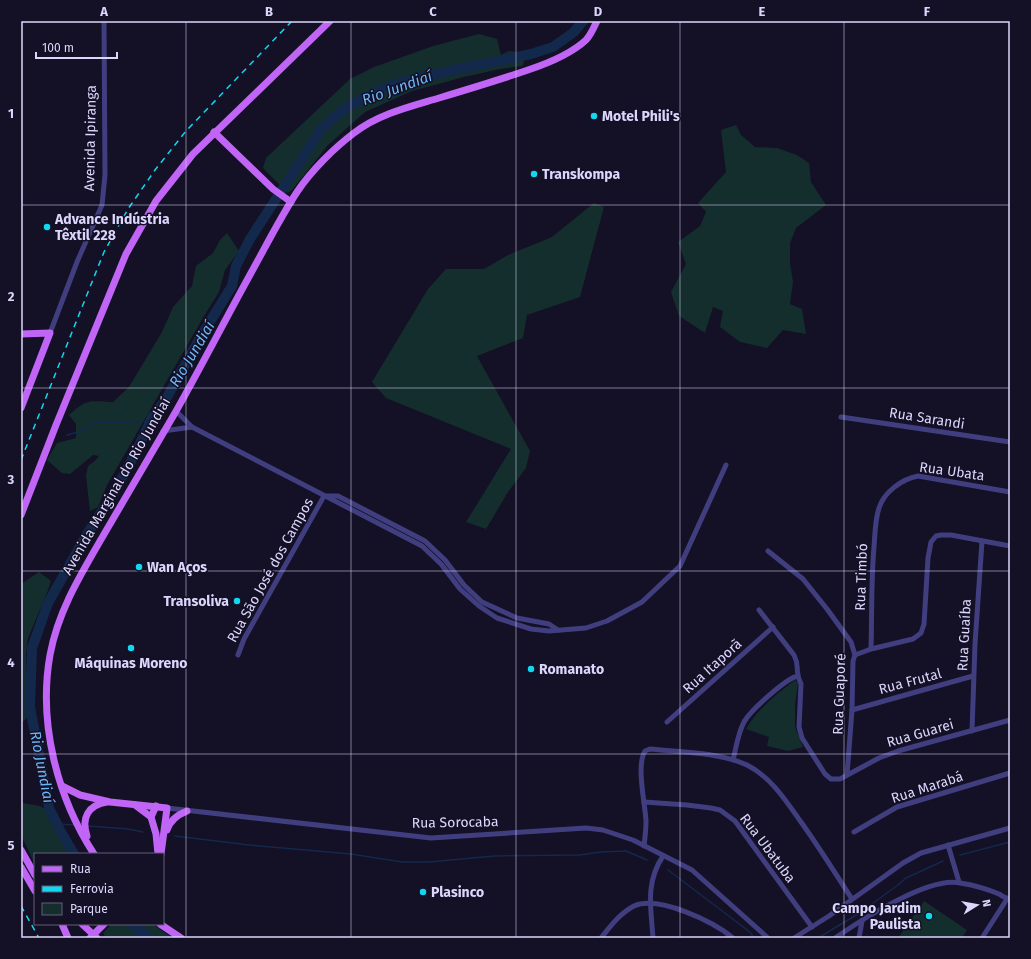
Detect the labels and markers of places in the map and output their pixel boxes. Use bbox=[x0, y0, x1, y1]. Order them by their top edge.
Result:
place label: Motel Phili's bbox=[602, 108, 680, 125]
marker: Motel Phili's bbox=[589, 111, 599, 121]
place label: Transkompa bbox=[542, 166, 621, 183]
marker: Transkompa bbox=[529, 169, 539, 179]
place label: Advance Indústria Têxtil 228 bbox=[54, 211, 170, 244]
marker: Advance Indústria Têxtil 228 bbox=[42, 222, 52, 232]
place label: Wan Aços bbox=[147, 559, 207, 577]
marker: Wan Aços bbox=[134, 562, 144, 572]
place label: Transoliva bbox=[163, 593, 229, 610]
marker: Transoliva bbox=[232, 596, 242, 606]
marker: Máquinas Moreno bbox=[126, 643, 136, 653]
place label: Máquinas Moreno bbox=[74, 655, 188, 672]
place label: Romanato bbox=[539, 661, 604, 678]
marker: Romanato bbox=[526, 664, 536, 674]
place label: Plasinco bbox=[431, 884, 484, 901]
marker: Plasinco bbox=[418, 887, 428, 897]
place label: Campo Jardim Paulista bbox=[832, 900, 921, 933]
marker: Campo Jardim Paulista bbox=[924, 911, 934, 921]

